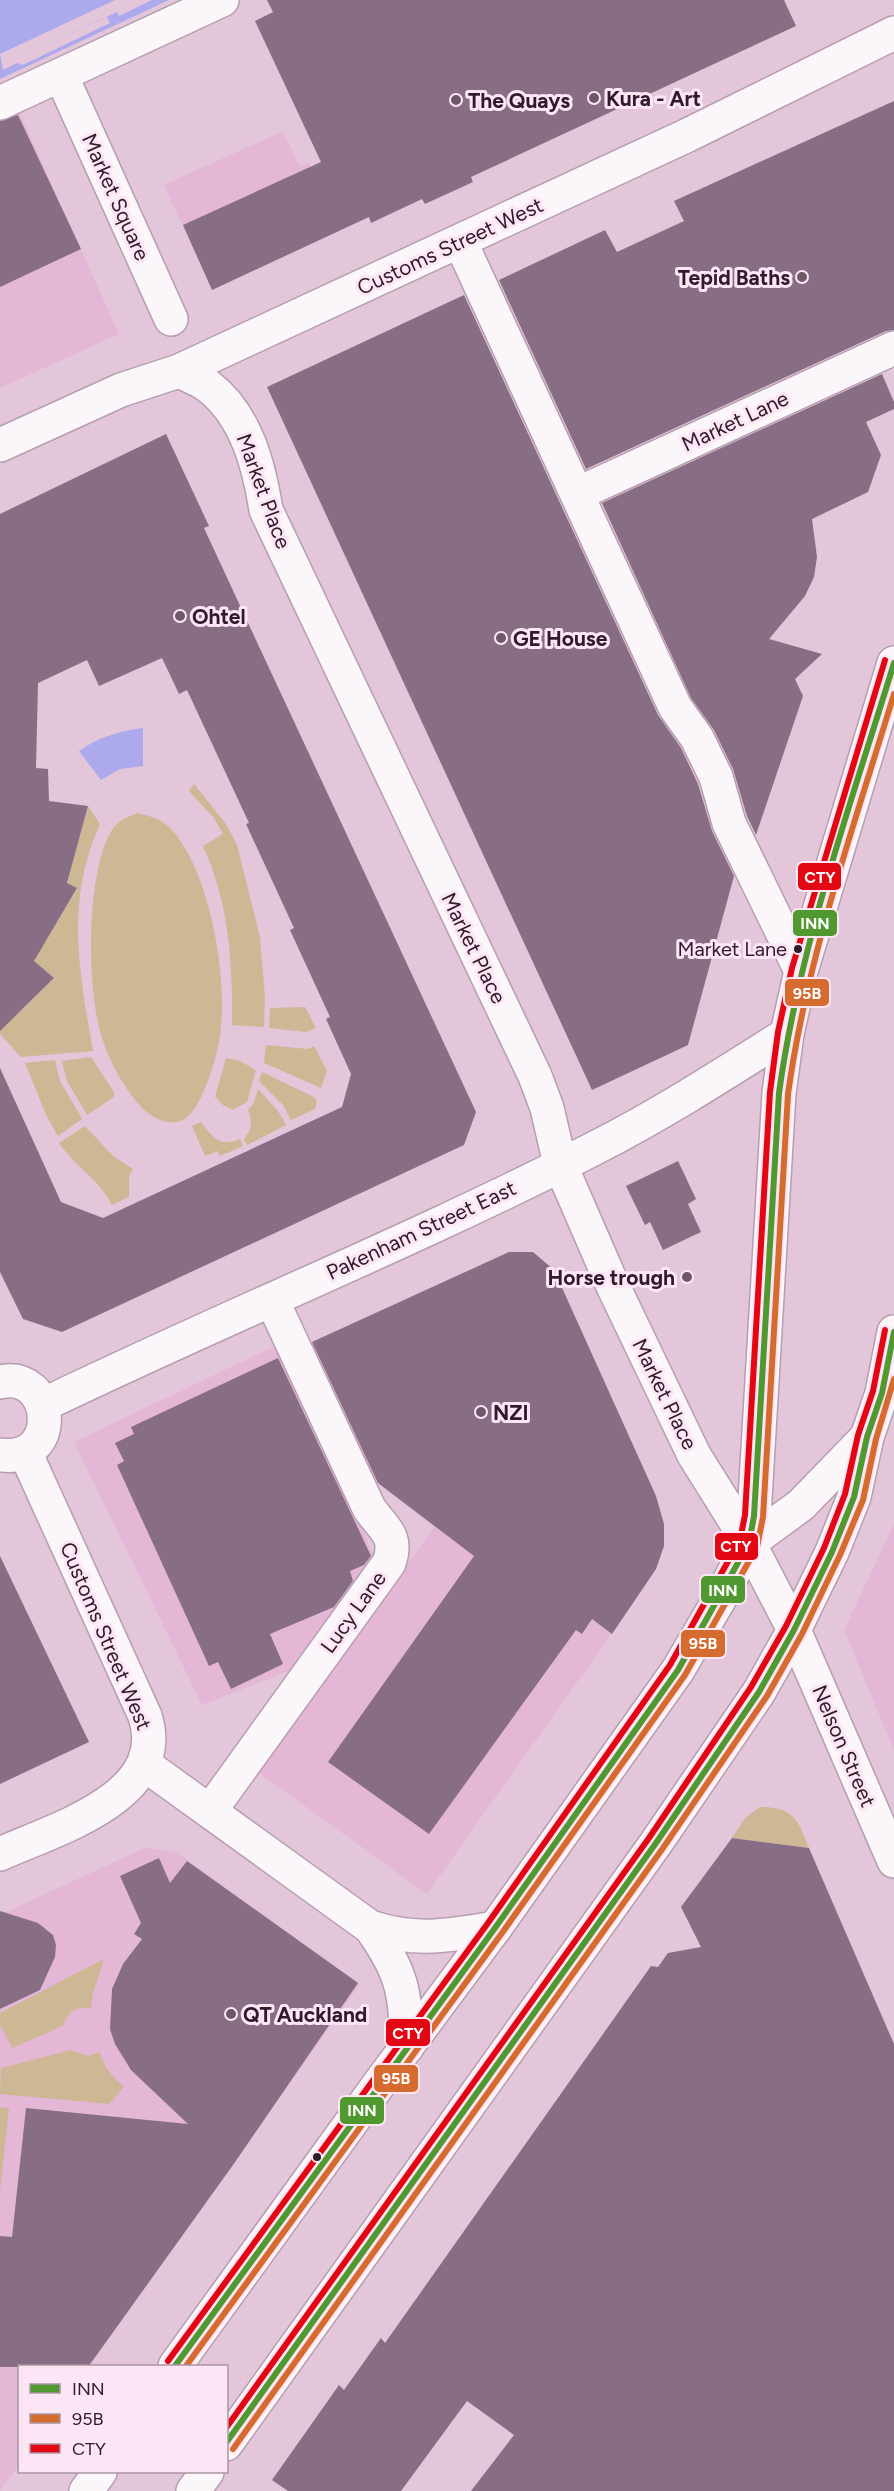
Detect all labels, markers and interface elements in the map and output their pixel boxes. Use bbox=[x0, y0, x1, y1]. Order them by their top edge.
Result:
place label: Kura - Art bbox=[606, 86, 701, 111]
place label: The Quays bbox=[468, 88, 570, 113]
marker: Kura - Art bbox=[587, 91, 601, 105]
marker: The Quays bbox=[449, 93, 463, 107]
street label: Market Square bbox=[77, 130, 155, 264]
street label: Customs Street West bbox=[353, 192, 547, 300]
place label: Tepid Baths bbox=[678, 265, 790, 290]
marker: Tepid Baths bbox=[795, 270, 809, 284]
street label: Market Lane bbox=[678, 385, 792, 457]
street label: Market Place bbox=[232, 430, 296, 552]
place label: Ohtel bbox=[192, 604, 246, 629]
marker: Ohtel bbox=[173, 609, 187, 623]
place label: GE House bbox=[513, 626, 608, 651]
marker: GE House bbox=[494, 631, 508, 645]
line badge: CTY bbox=[797, 862, 842, 891]
text: CTY bbox=[804, 868, 836, 887]
street label: Market Place bbox=[436, 888, 512, 1008]
line badge: INN bbox=[792, 909, 838, 937]
text: INN bbox=[800, 914, 830, 933]
place label: Market Lane bbox=[678, 937, 787, 961]
marker: Market Lane bbox=[792, 943, 804, 955]
line badge: 95B bbox=[784, 978, 830, 1007]
text: 95B bbox=[793, 984, 821, 1003]
street label: Pakenham Street East bbox=[322, 1175, 520, 1285]
place label: Horse trough bbox=[548, 1265, 675, 1290]
marker: Horse trough bbox=[680, 1270, 694, 1284]
street label: Market Place bbox=[627, 1334, 703, 1454]
place label: NZI bbox=[493, 1400, 529, 1425]
marker: NZI bbox=[474, 1405, 488, 1419]
line badge: CTY bbox=[714, 1532, 759, 1561]
text: CTY bbox=[720, 1537, 752, 1556]
street label: Customs Street West bbox=[55, 1538, 157, 1734]
street label: Lucy Lane bbox=[315, 1566, 391, 1658]
line badge: INN bbox=[700, 1575, 746, 1604]
text: INN bbox=[708, 1581, 738, 1600]
line badge: 95B bbox=[680, 1629, 726, 1658]
text: 95B bbox=[689, 1634, 717, 1653]
street label: Nelson Street bbox=[807, 1681, 881, 1811]
place label: QT Auckland bbox=[243, 2002, 367, 2027]
marker: QT Auckland bbox=[224, 2007, 238, 2021]
line badge: CTY bbox=[385, 2018, 431, 2047]
text: CTY bbox=[392, 2024, 424, 2043]
line badge: 95B bbox=[373, 2064, 419, 2093]
text: 95B bbox=[382, 2069, 410, 2088]
line badge: INN bbox=[339, 2096, 385, 2125]
text: INN bbox=[347, 2101, 377, 2120]
unlabelled marker bbox=[311, 2151, 323, 2163]
legend bbox=[18, 2365, 228, 2473]
text: INN bbox=[72, 2378, 105, 2400]
text: 95B bbox=[72, 2408, 104, 2430]
text: CTY bbox=[72, 2438, 106, 2460]

